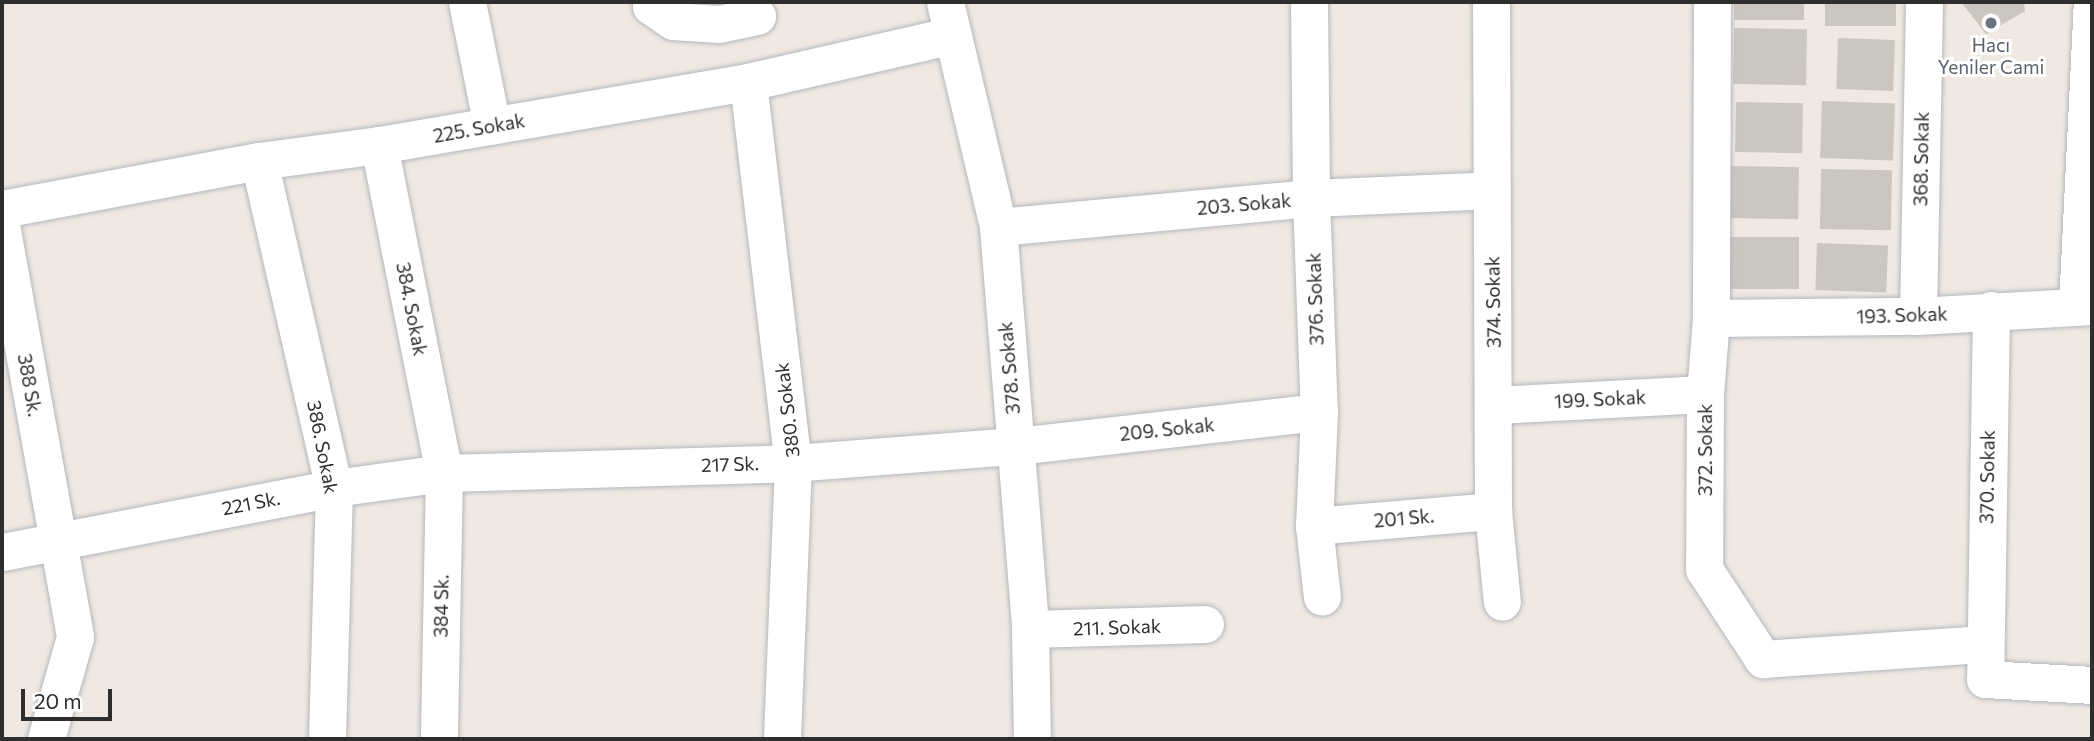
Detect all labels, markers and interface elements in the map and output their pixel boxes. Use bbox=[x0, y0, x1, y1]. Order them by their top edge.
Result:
marker: Hacı Yeniler Cami bbox=[1983, 15, 1999, 31]
place label: Hacı Yeniler Cami bbox=[1938, 34, 2044, 78]
street label: 225. Sokak bbox=[431, 109, 527, 147]
street label: 368. Sokak bbox=[1909, 111, 1933, 207]
street label: 203. Sokak bbox=[1196, 189, 1292, 219]
street label: 376. Sokak bbox=[1302, 252, 1328, 346]
street label: 374. Sokak bbox=[1481, 256, 1505, 348]
street label: 384. Sokak bbox=[392, 260, 432, 358]
street label: 193. Sokak bbox=[1856, 302, 1948, 328]
street label: 378. Sokak bbox=[994, 321, 1024, 415]
street label: 388 Sk. bbox=[13, 352, 47, 418]
street label: 380. Sokak bbox=[770, 361, 804, 459]
street label: 199. Sokak bbox=[1553, 385, 1647, 413]
street label: 386. Sokak bbox=[303, 398, 343, 496]
street label: 372. Sokak bbox=[1694, 404, 1716, 496]
street label: 209. Sokak bbox=[1118, 413, 1216, 445]
street label: 370. Sokak bbox=[1975, 430, 1999, 524]
street label: 217 Sk. bbox=[700, 452, 760, 476]
street label: 221 Sk. bbox=[220, 486, 282, 520]
street label: 201 Sk. bbox=[1373, 504, 1435, 532]
street label: 384 Sk. bbox=[429, 574, 453, 638]
street label: 211. Sokak bbox=[1073, 614, 1161, 640]
scale bar bbox=[24, 674, 116, 718]
text: 20 m bbox=[34, 688, 82, 713]

